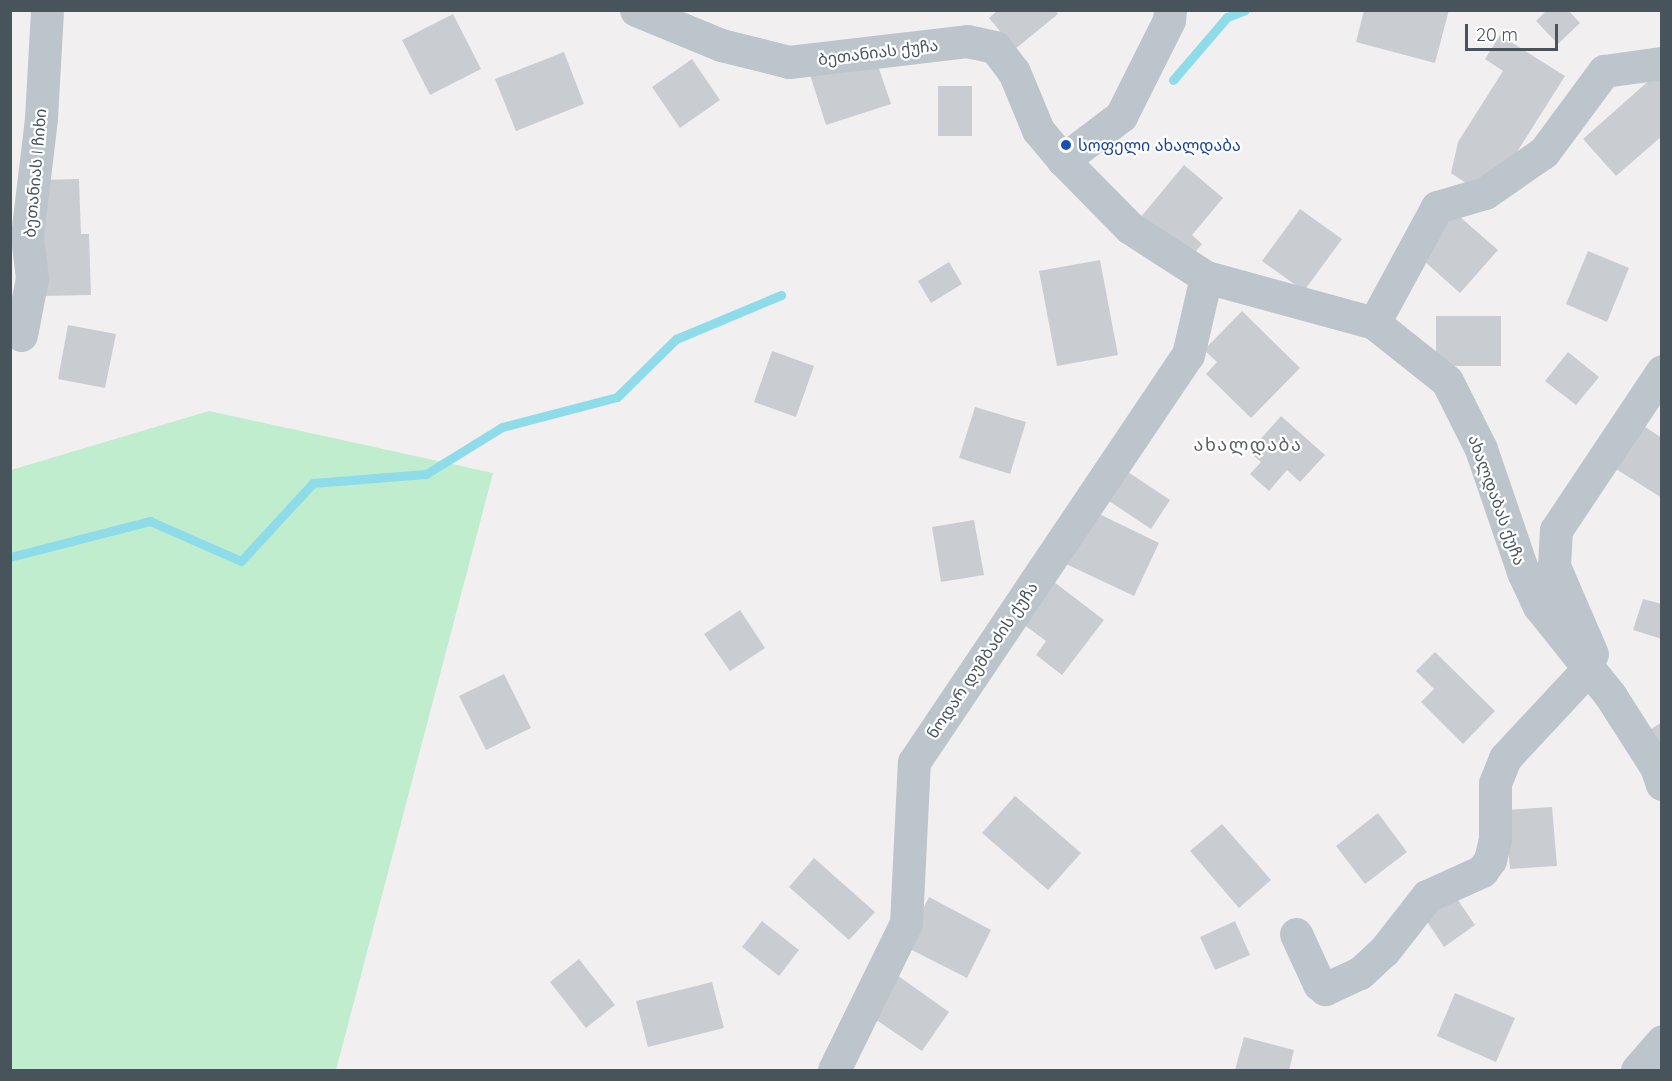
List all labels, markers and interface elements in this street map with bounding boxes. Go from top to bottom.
scale bar [1468,12,1561,50]
text: 20 m [1476,23,1518,46]
street label: ბეთანიას ქუჩა [817,35,939,69]
street label: ბეთანიას I ჩიხი [20,108,50,238]
place label: სოფელი ახალდაბა [1078,135,1241,155]
marker: სოფელი ახალდაბა [1059,138,1073,152]
street label: ახალდაბას ქუჩა [1464,432,1530,568]
district label: ახალდაბა [1194,434,1302,456]
street label: ნოდარ დუმბაძის ქუჩა [922,578,1042,742]

